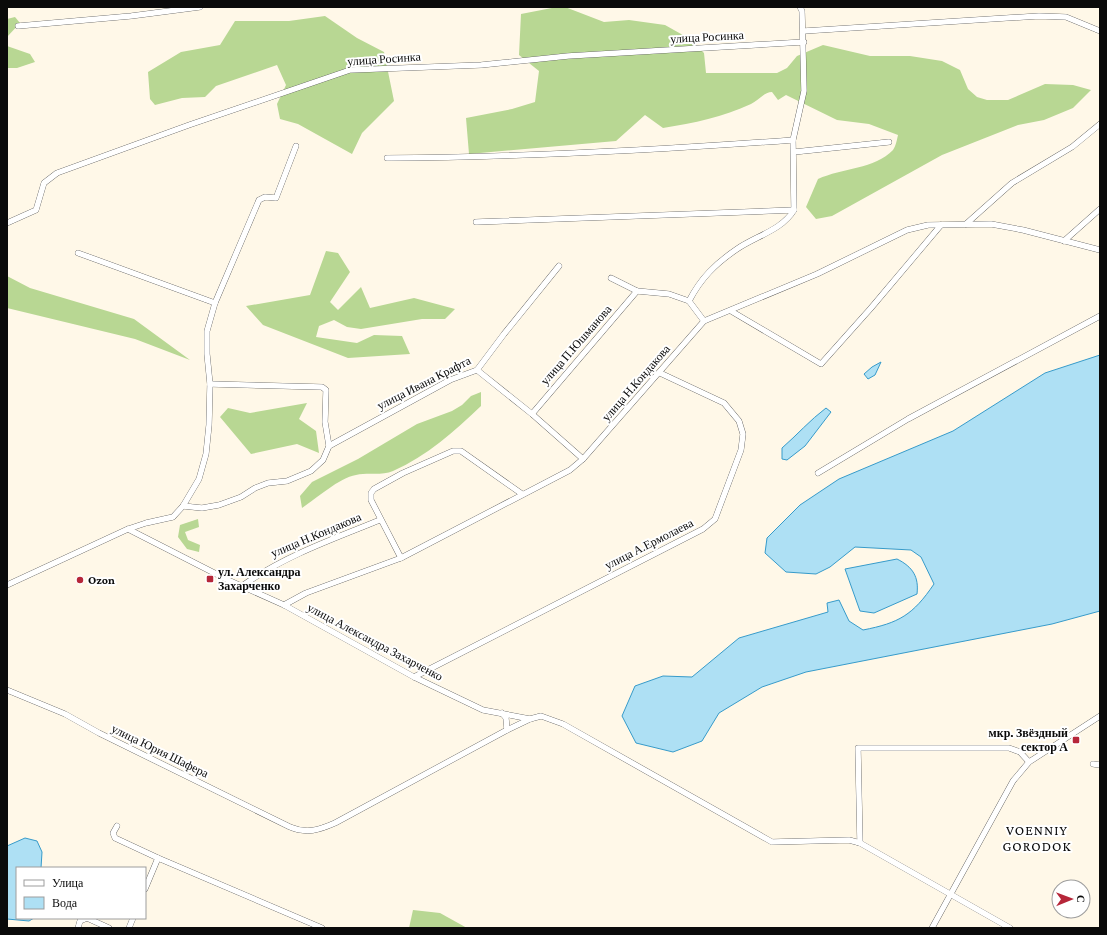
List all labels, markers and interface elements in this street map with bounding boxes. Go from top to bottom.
street label: улица Росинка [670,28,745,46]
street label: улица Росинка [347,49,422,69]
street label: улица П.Юшманова [538,302,615,388]
street label: улица Н.Кондакова [599,341,673,424]
street label: улица Ивана Крафта [375,353,474,413]
street label: улица Н.Кондакова [269,509,364,560]
street label: улица А.Ермолаева [602,515,696,572]
place label: ул. Александра Захарченко [218,565,301,593]
place label: Ozon [88,573,115,587]
marker: ул. Александра Захарченко [205,574,215,584]
marker: Ozon [75,575,85,585]
street label: улица Александра Захарченко [305,600,445,684]
street label: улица Юрия Шафера [109,721,211,781]
place label: мкр. Звёздный сектор А [989,726,1068,754]
marker: мкр. Звёздный сектор А [1071,735,1081,745]
district label: VOENNIY GORODOK [1003,822,1071,854]
legend [16,867,146,919]
text: Улица [52,876,84,890]
north arrow [1051,879,1091,919]
text: С [1075,895,1087,903]
text: Вода [52,896,78,910]

